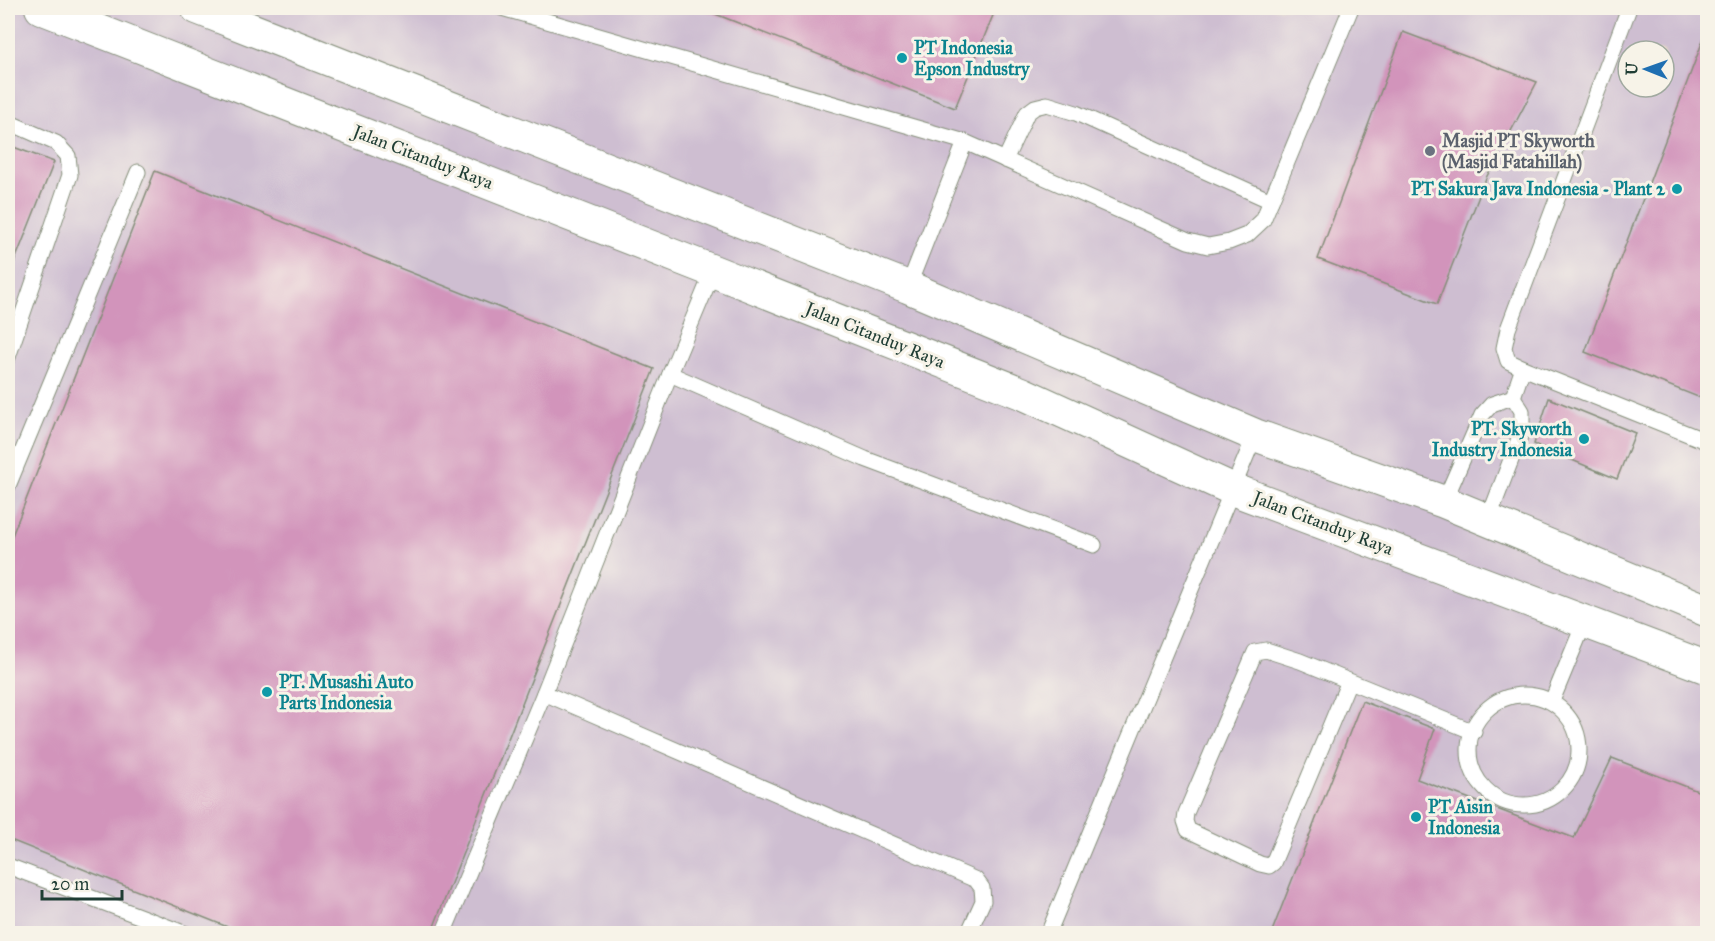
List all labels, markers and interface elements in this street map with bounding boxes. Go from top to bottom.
place label: PT Indonesia Epson Industry [914,37,1031,81]
north arrow [1616,39,1676,99]
marker: PT Indonesia Epson Industry [895,51,909,65]
text: U [1622,62,1641,75]
street label: Jalan Citanduy Raya [348,119,496,195]
place label: Masjid PT Skyworth (Masjid Fatahillah) [1442,130,1596,174]
marker: Masjid PT Skyworth (Masjid Fatahillah) [1423,144,1437,158]
place label: PT Sakura Java Indonesia - Plant 2 [1411,178,1666,201]
marker: PT Sakura Java Indonesia - Plant 2 [1670,182,1684,196]
street label: Jalan Citanduy Raya [800,296,948,374]
place label: PT. Skyworth Industry Indonesia [1432,418,1573,462]
marker: PT. Skyworth Industry Indonesia [1577,432,1591,446]
street label: Jalan Citanduy Raya [1248,485,1396,561]
place label: PT. Musashi Auto Parts Indonesia [279,671,413,714]
marker: PT. Musashi Auto Parts Indonesia [260,685,274,699]
place label: PT Aisin Indonesia [1428,796,1500,839]
marker: PT Aisin Indonesia [1409,810,1423,824]
scale bar [42,863,122,901]
text: 20 m [51,873,89,895]

